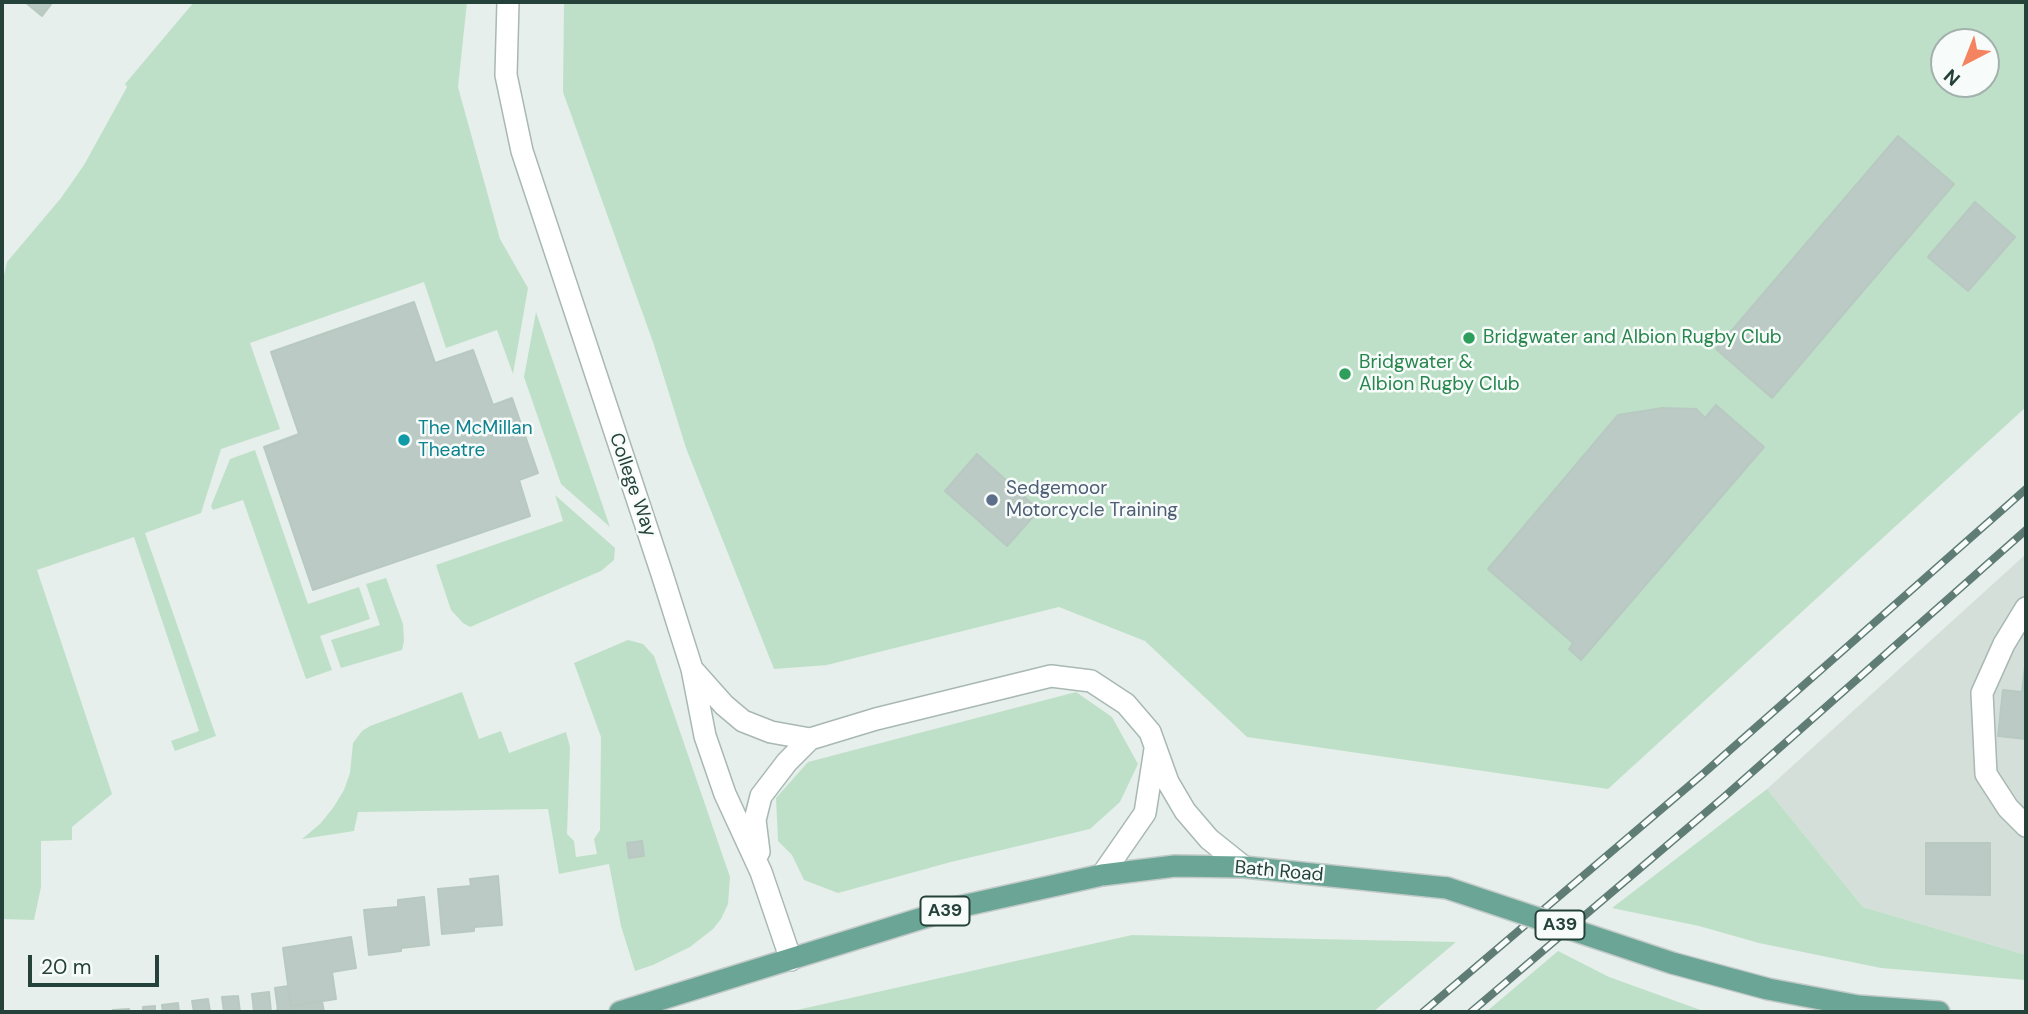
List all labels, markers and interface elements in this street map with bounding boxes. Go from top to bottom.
north arrow [1930,28,2000,98]
text: N [1938,64,1965,91]
place label: Bridgwater and Albion Rugby Club [1483,327,1782,349]
marker: Bridgwater and Albion Rugby Club [1461,330,1477,346]
place label: Bridgwater & Albion Rugby Club [1359,352,1520,396]
marker: Bridgwater & Albion Rugby Club [1337,366,1353,382]
place label: The McMillan Theatre [418,418,533,462]
street label: College Way [604,430,660,540]
marker: The McMillan Theatre [396,432,412,448]
place label: Sedgemoor Motorcycle Training [1006,478,1178,522]
marker: Sedgemoor Motorcycle Training [984,492,1000,508]
street label: Bath Road [1234,857,1324,887]
road number: A39 [920,896,970,926]
road number: A39 [1536,910,1584,940]
scale bar [32,940,163,984]
text: 20 m [41,953,92,981]

